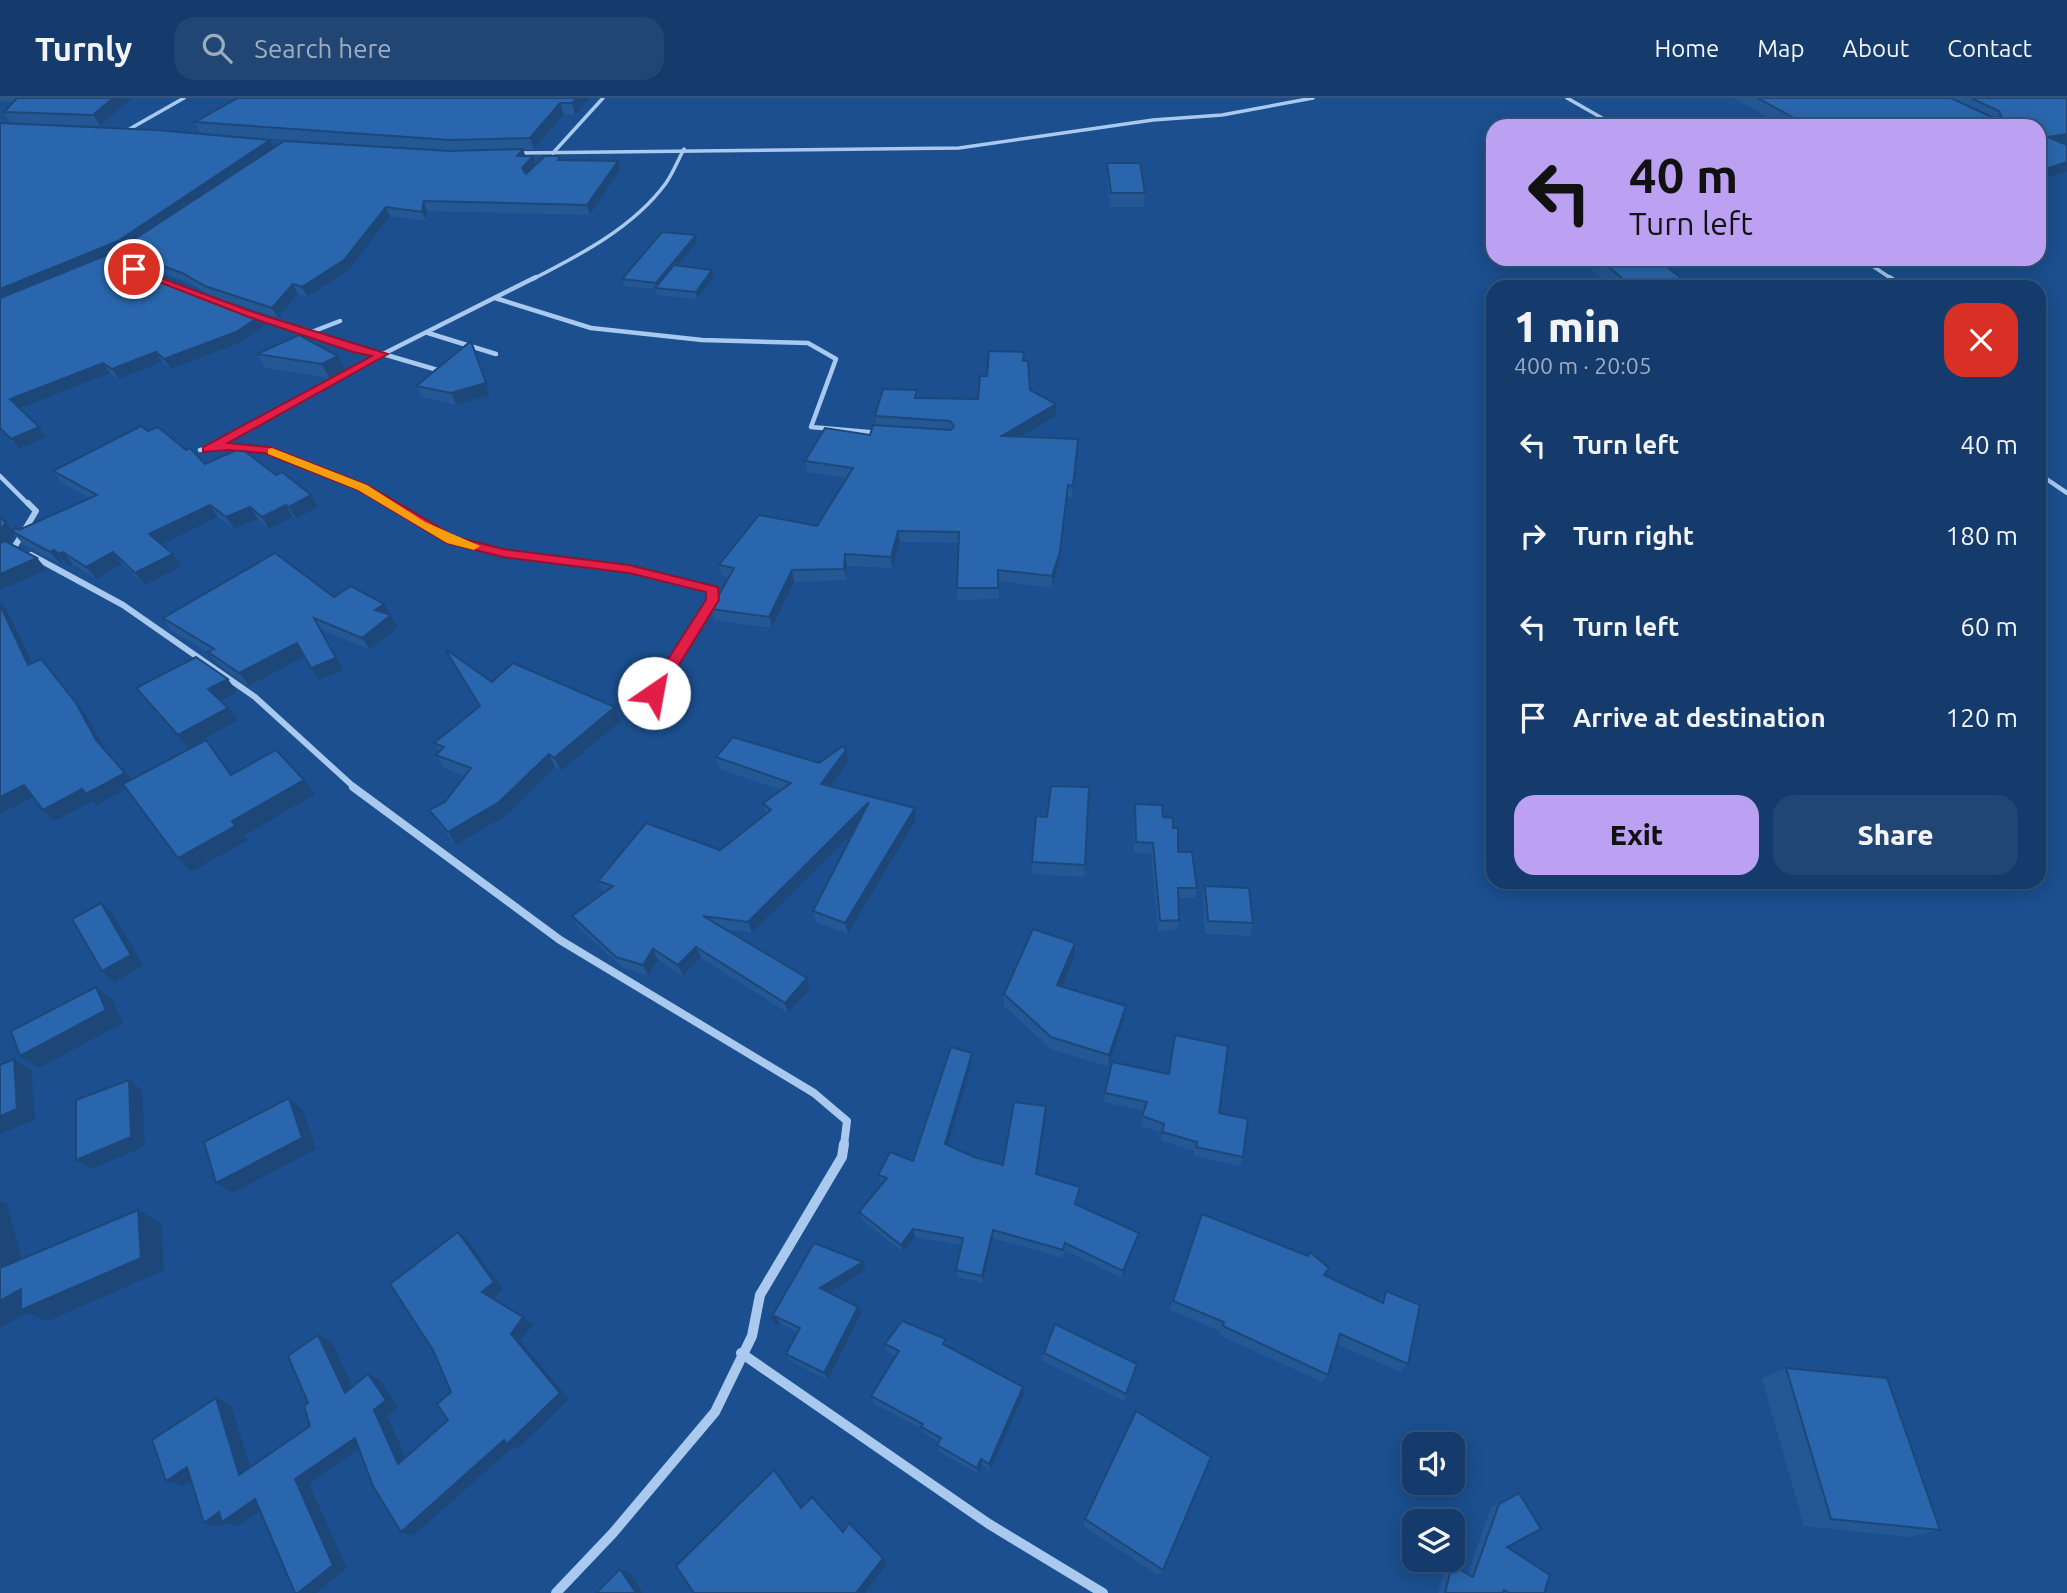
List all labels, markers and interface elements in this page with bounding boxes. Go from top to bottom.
search box [174,17,664,80]
icon: search [198,29,236,67]
text: Turnly [35,30,132,67]
text: Search here [254,34,392,63]
text: Home [1654,35,1719,62]
text: Map [1757,35,1804,62]
text: About [1842,35,1909,62]
text: Contact [1947,35,2032,62]
icon: left [1514,147,1605,238]
text: 40 m [1629,147,1738,202]
text: Turn left [1629,205,1753,241]
pin [104,239,164,299]
icon: arrive [115,250,153,288]
text: 1 min [1514,303,1621,350]
button: close [1944,303,2018,377]
text: 400 m · 20:05 [1514,353,1652,378]
icon: left [1514,426,1552,464]
text: Turn left [1573,430,1679,459]
text: 40 m [1960,430,2018,459]
icon: right [1514,517,1552,555]
text: Turn right [1573,521,1694,550]
text: 180 m [1946,521,2018,550]
icon: left [1514,608,1552,646]
text: Turn left [1573,612,1679,641]
text: 60 m [1960,612,2018,641]
position arrow [617,656,691,730]
icon: arrive [1514,699,1552,737]
text: Arrive at destination [1573,703,1826,732]
text: 120 m [1946,703,2018,732]
button: Exit [1514,795,1759,875]
button: Share [1773,795,2018,875]
map controls [1402,1432,1465,1572]
button: sound [1402,1432,1465,1495]
button: layers [1402,1509,1465,1572]

